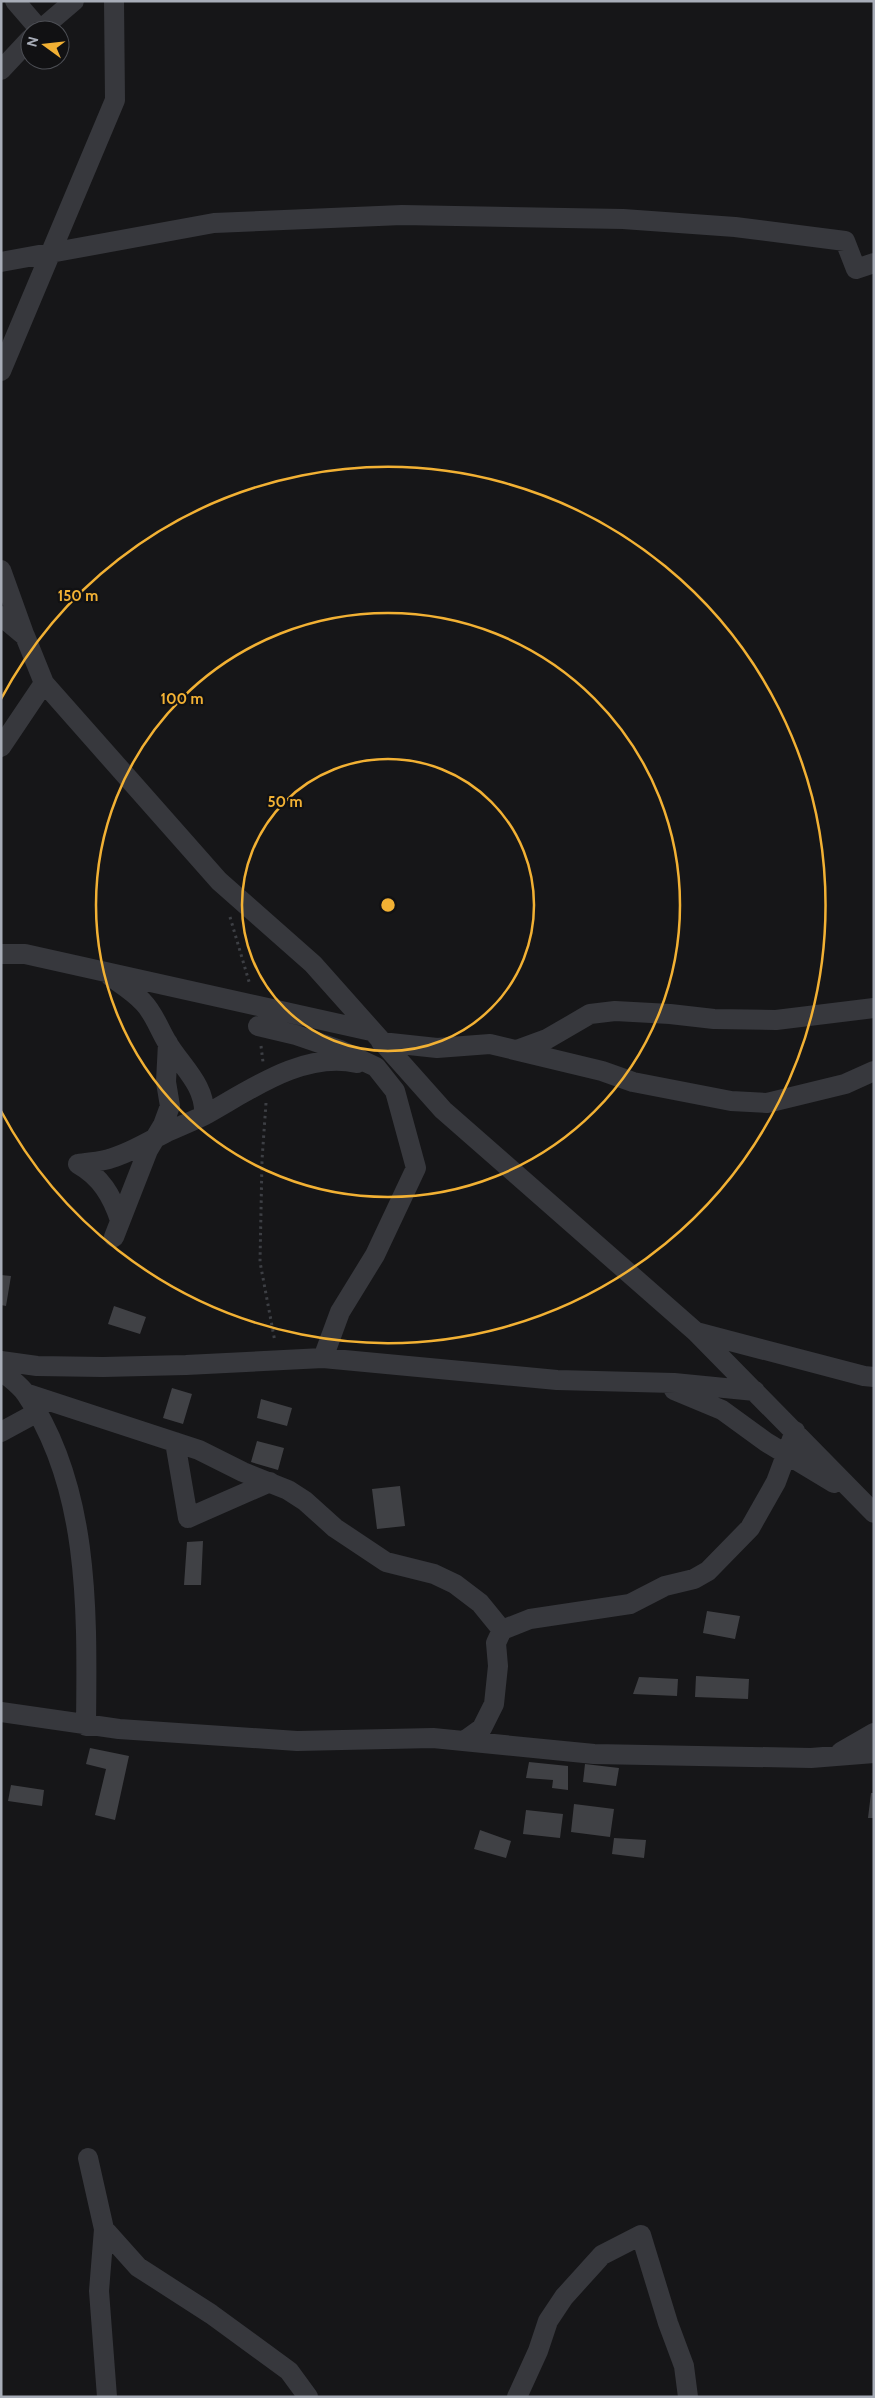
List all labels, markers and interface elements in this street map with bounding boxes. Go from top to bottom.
north arrow [20,20,70,70]
text: N [22,35,42,49]
text: 150 m [58,587,98,605]
text: 100 m [160,690,204,708]
text: 50 m [267,793,303,811]
centre of rings [379,896,397,914]

